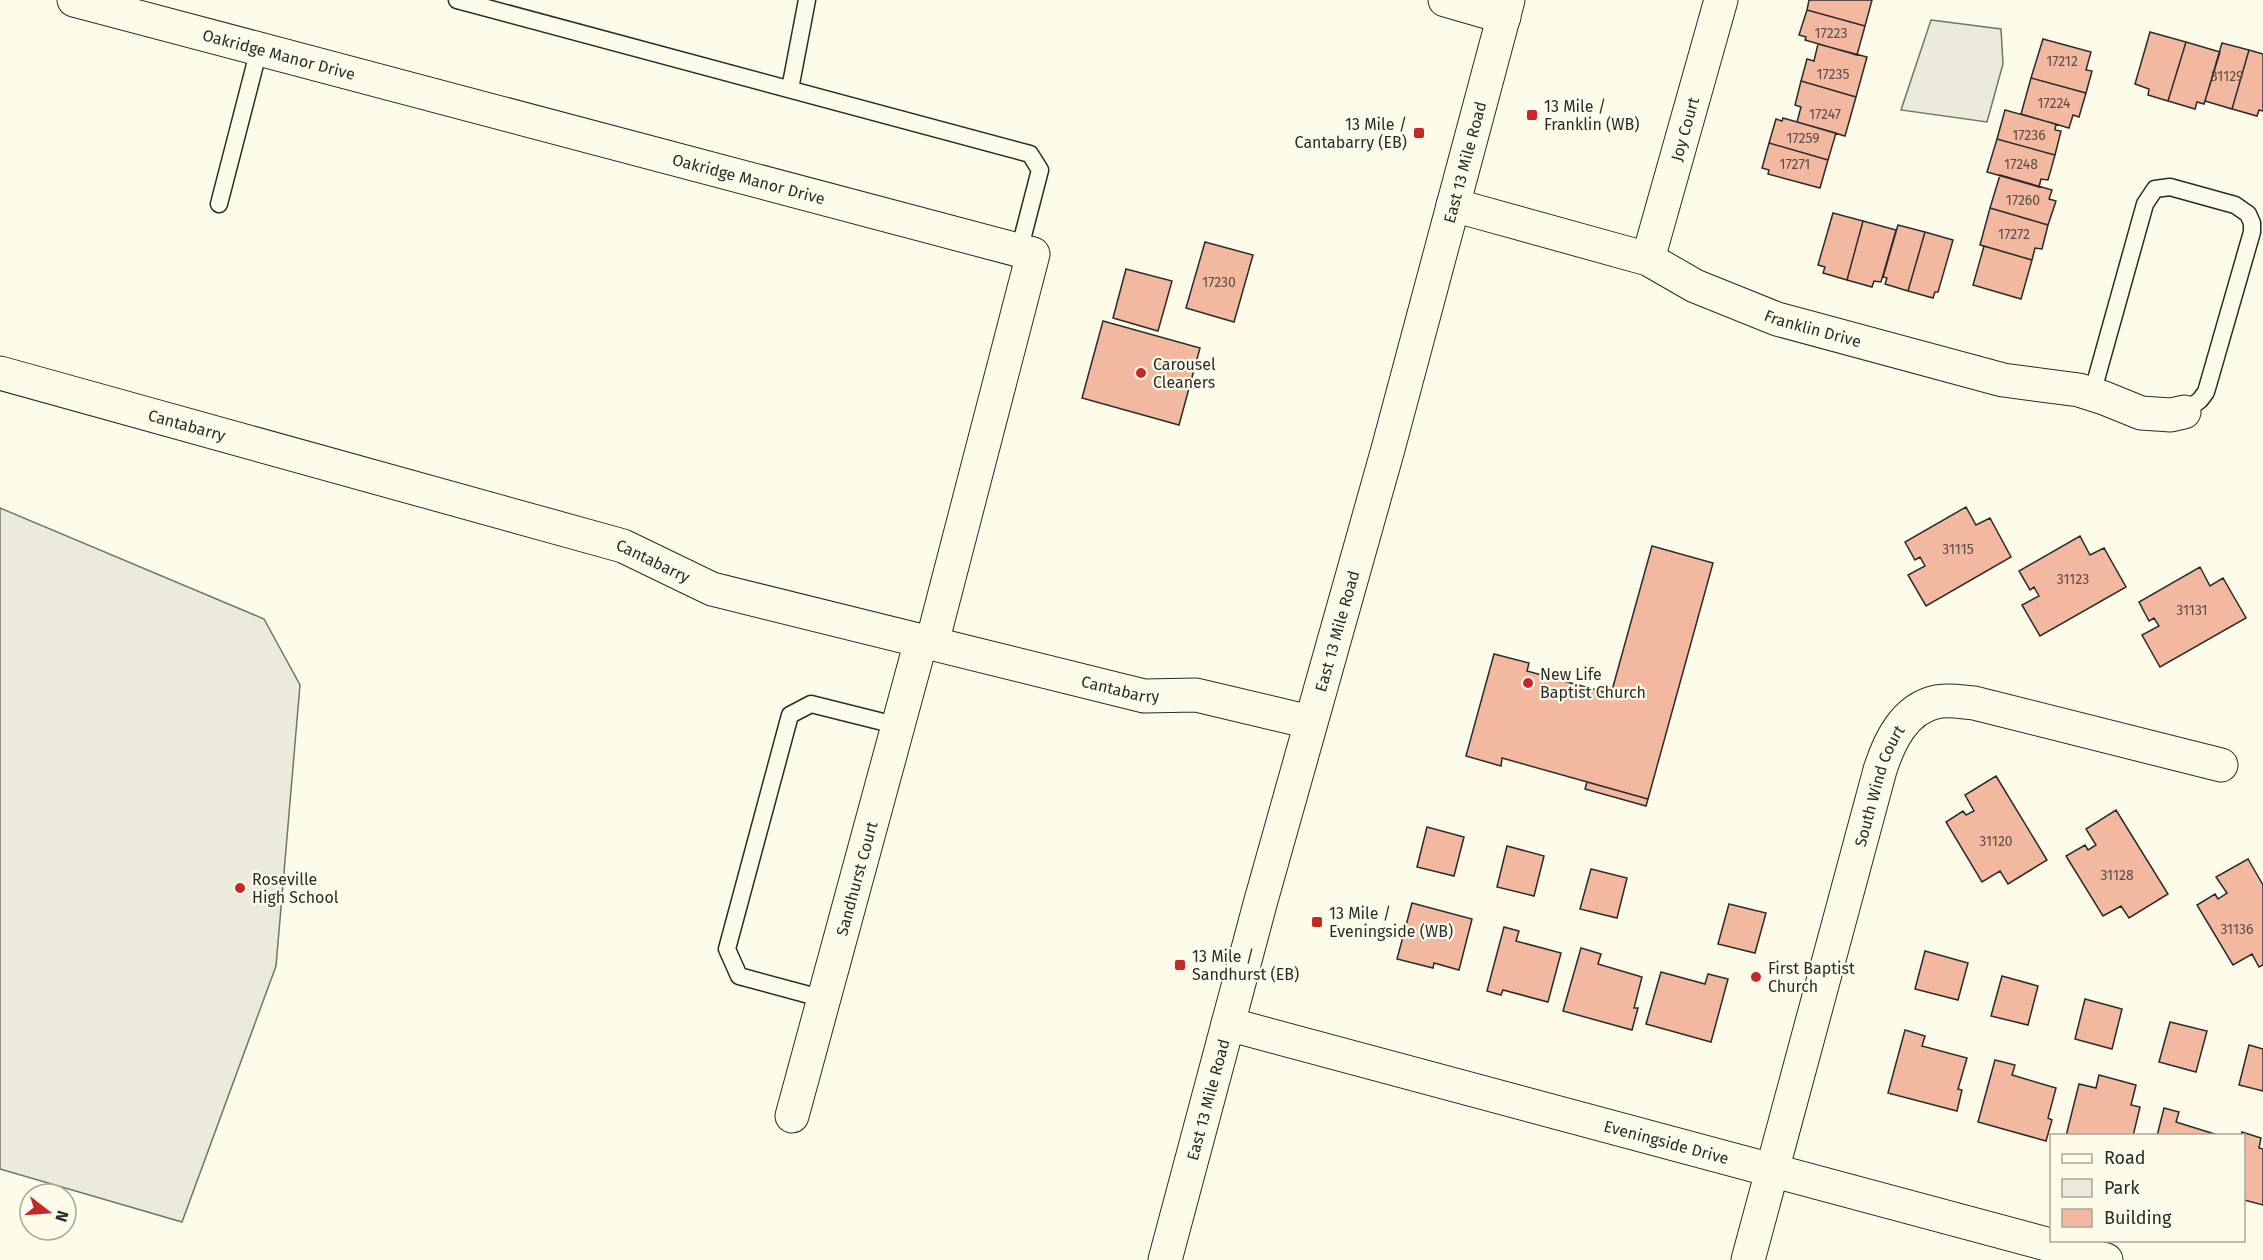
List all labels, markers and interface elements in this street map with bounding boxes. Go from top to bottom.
street label: Oakridge Manor Drive [200,25,357,84]
house number: 17223 [1815,25,1847,42]
house number: 17212 [2046,53,2078,70]
house number: 17235 [1817,66,1849,83]
house number: 31129 [2211,68,2243,85]
street label: Joy Court [1667,95,1703,163]
house number: 17224 [2038,95,2071,112]
place label: 13 Mile / Franklin (WB) [1544,97,1639,134]
street label: East 13 Mile Road [1440,99,1490,225]
house number: 17247 [1809,106,1841,123]
marker: 13 Mile / Franklin (WB) [1525,108,1539,122]
place label: 13 Mile / Cantabarry (EB) [1295,115,1407,152]
marker: 13 Mile / Cantabarry (EB) [1412,126,1426,140]
house number: 17236 [2012,127,2046,144]
house number: 17259 [1786,130,1820,147]
street label: Oakridge Manor Drive [670,150,827,208]
house number: 17271 [1780,156,1810,173]
house number: 17248 [2004,156,2038,173]
house number: 17260 [2006,192,2040,209]
house number: 17272 [1998,226,2030,243]
house number: 17230 [1202,274,1236,291]
street label: Franklin Drive [1761,306,1863,351]
place label: Carousel Cleaners [1153,355,1216,392]
marker: Carousel Cleaners [1134,366,1148,380]
street label: Cantabarry [146,406,228,445]
street label: Cantabarry [614,536,693,587]
house number: 31115 [1942,541,1974,558]
street label: East 13 Mile Road [1311,568,1363,694]
house number: 31123 [2057,571,2089,588]
house number: 31131 [2176,602,2208,619]
place label: New Life Baptist Church [1540,665,1646,702]
street label: Cantabarry [1079,672,1160,706]
marker: New Life Baptist Church [1521,676,1535,690]
street label: South Wind Court [1851,721,1909,849]
street label: Sandhurst Court [832,819,882,938]
house number: 31120 [1979,833,2013,850]
house number: 31128 [2100,867,2134,884]
place label: Roseville High School [252,870,339,907]
marker: Roseville High School [233,881,247,895]
place label: 13 Mile / Eveningside (WB) [1329,904,1453,941]
marker: 13 Mile / Eveningside (WB) [1310,915,1324,929]
house number: 31136 [2220,921,2254,938]
place label: 13 Mile / Sandhurst (EB) [1192,947,1299,984]
marker: 13 Mile / Sandhurst (EB) [1173,958,1187,972]
place label: First Baptist Church [1768,959,1855,996]
marker: First Baptist Church [1749,970,1763,984]
street label: East 13 Mile Road [1183,1037,1234,1163]
street label: Eveningside Drive [1602,1116,1731,1168]
legend [2050,1134,2245,1242]
text: Road [2104,1147,2146,1169]
text: Park [2104,1177,2140,1199]
north arrow [18,1182,78,1242]
text: Building [2104,1207,2172,1229]
text: N [51,1208,73,1224]

